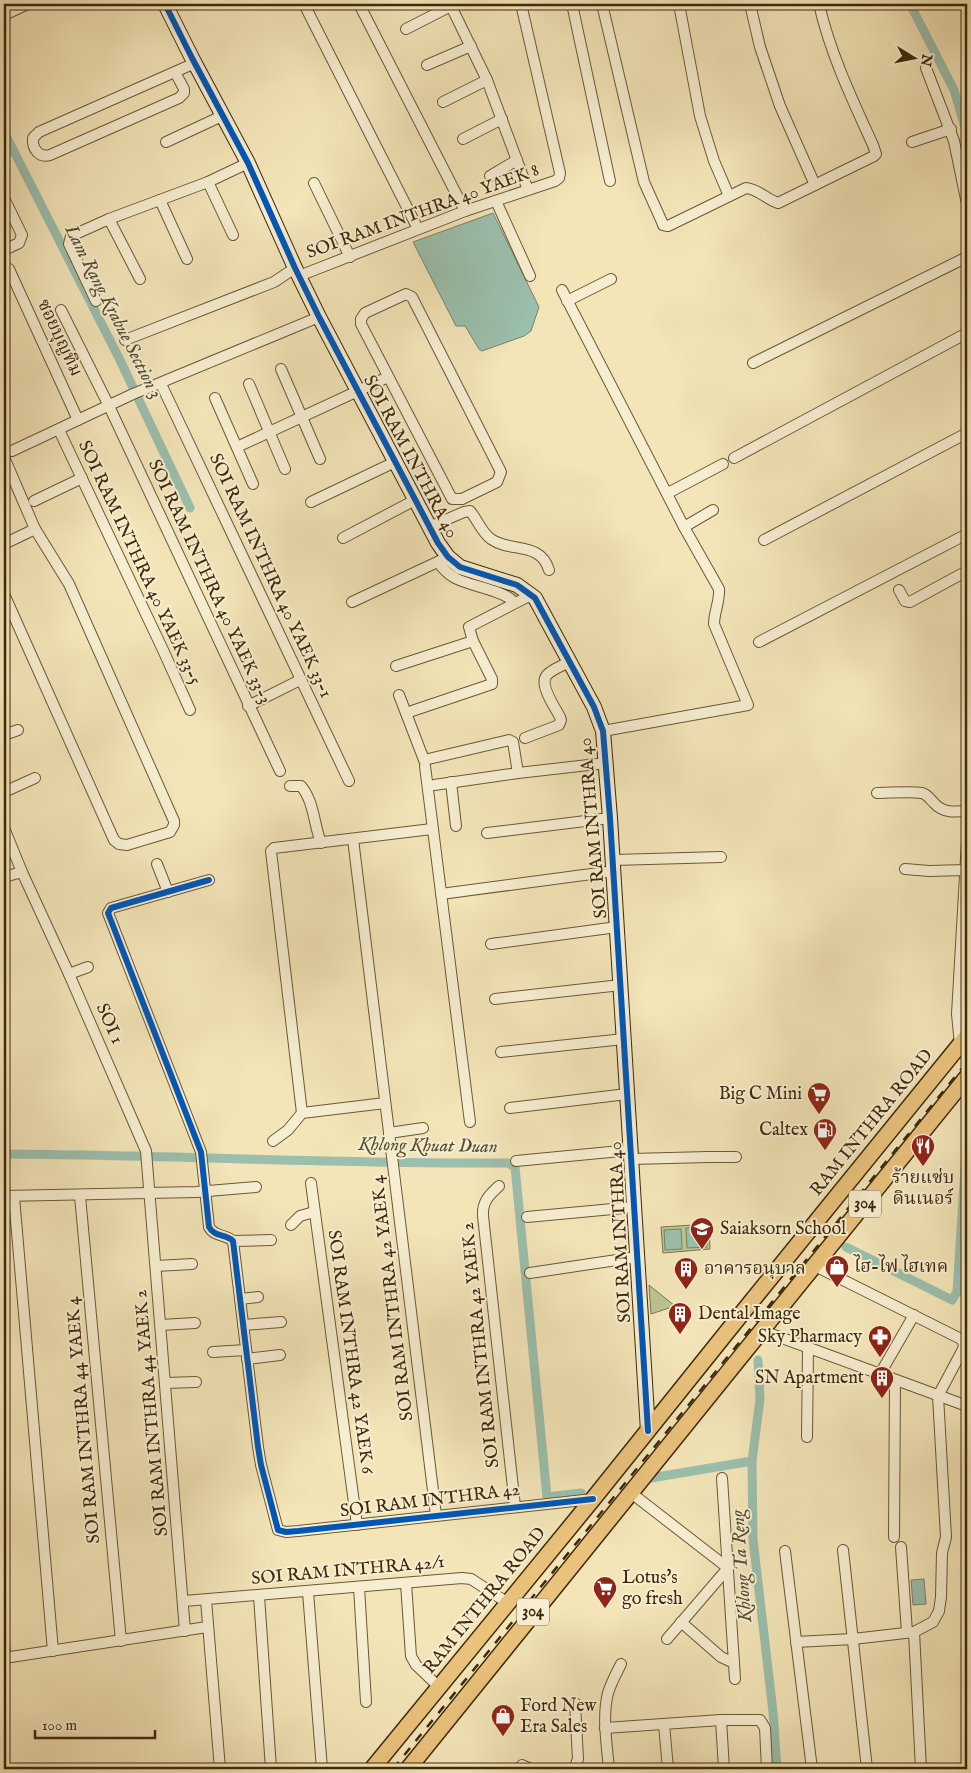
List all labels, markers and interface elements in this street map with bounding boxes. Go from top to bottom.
north arrow [888,32,938,82]
text: N [916,52,936,68]
street label: SOI RAM INTHRA 40 YAEK 8 [304,159,542,265]
water label: Lam Rang Krabue Section 3 [58,220,167,403]
street label: ซอยบุญทิม [31,296,87,380]
street label: SOI RAM INTHRA 40 [357,371,463,543]
street label: SOI RAM INTHRA 40 YAEK 33-5 [72,437,206,689]
street label: SOI RAM INTHRA 40 YAEK 33-1 [203,450,337,702]
street label: SOI RAM INTHRA 40 YAEK 33-3 [142,456,276,708]
street label: SOI RAM INTHRA 40 [575,737,613,919]
street label: SOI 1 [90,1000,128,1048]
street label: RAM INTHRA ROAD [806,1045,938,1201]
supermarket icon: Big C Mini [806,1081,832,1115]
place label: Big C Mini [719,1083,802,1106]
fuel station icon: Caltex [812,1117,838,1151]
place label: Caltex [759,1119,808,1142]
water label: Khlong Khuat Duan [357,1133,498,1159]
restaurant icon: ร้ายแซ่บ ดินเนอร์ [910,1133,936,1167]
street label: SOI RAM INTHRA 40 [605,1141,637,1323]
place label: ร้ายแซ่บ ดินเนอร์ [892,1167,954,1211]
street label: SOI RAM INTHRA 42 YAEK 4 [366,1174,419,1422]
road number: 304 [849,1190,881,1218]
school or university icon: Saiaksorn School [689,1216,715,1250]
place label: Saiaksorn School [720,1218,846,1241]
street label: SOI RAM INTHRA 42 YAEK 2 [457,1221,505,1469]
street label: SOI RAM INTHRA 42 YAEK 6 [321,1229,379,1476]
shop icon: ไฮ-ไฟ ไฮเทค [824,1254,850,1288]
place label: ไฮ-ไฟ ไฮเทค [853,1254,948,1279]
building icon: อาคารอนุบาล [673,1256,699,1290]
place label: อาคารอนุบาล [704,1258,806,1281]
street label: SOI RAM INTHRA 44 YAEK 2 [130,1289,174,1537]
street label: SOI RAM INTHRA 44 YAEK 4 [62,1295,106,1544]
building icon: Dental Image [667,1301,693,1335]
place label: Dental Image [698,1303,801,1326]
pharmacy icon: Sky Pharmacy [867,1324,893,1358]
place label: Sky Pharmacy [758,1326,862,1349]
building icon: SN Apartment [869,1365,895,1399]
place label: SN Apartment [755,1367,864,1390]
street label: SOI RAM INTHRA 42 [339,1479,521,1523]
water label: Khlong Ta Reng [726,1508,758,1624]
street label: RAM INTHRA ROAD [419,1523,551,1679]
street label: SOI RAM INTHRA 42/1 [250,1551,446,1591]
place label: Lotus's go fresh [622,1567,683,1611]
supermarket icon: Lotus's go fresh [592,1575,618,1609]
road number: 304 [517,1598,549,1625]
place label: Ford New Era Sales [520,1695,597,1739]
shop icon: Ford New Era Sales [490,1703,516,1737]
scale bar [35,1708,155,1740]
text: 100 m [42,1716,78,1735]

